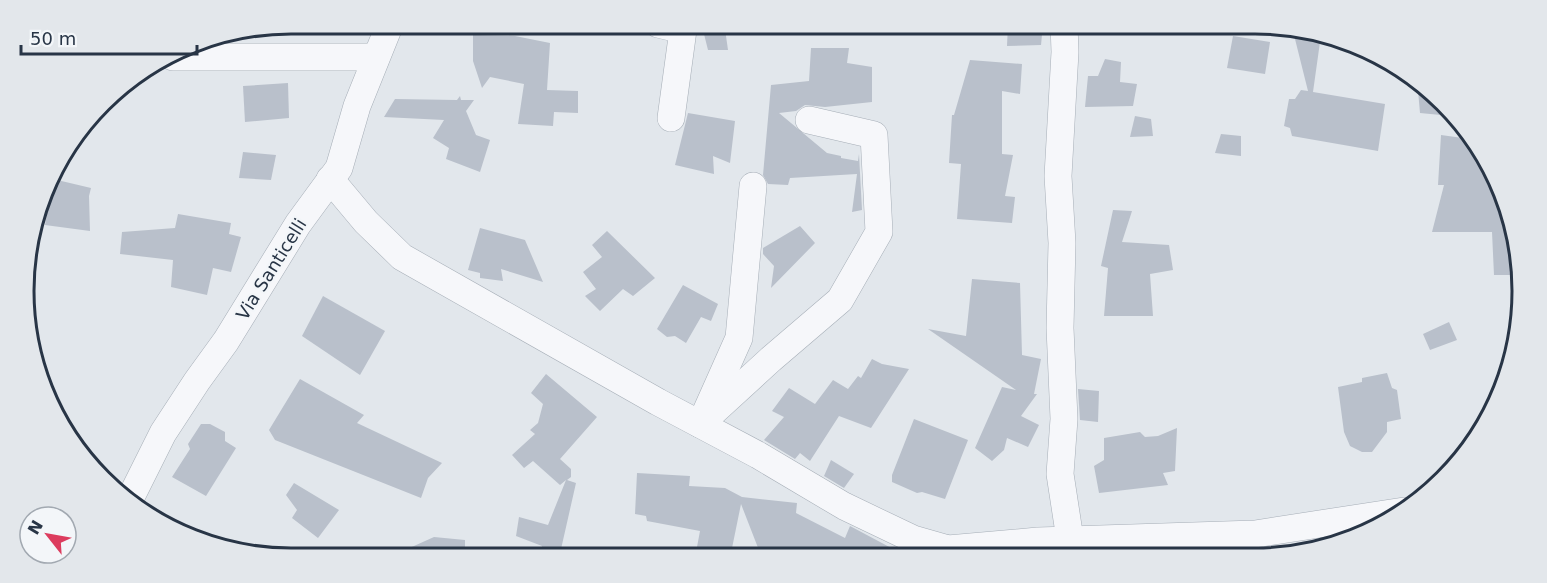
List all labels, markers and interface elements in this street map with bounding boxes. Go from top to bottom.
scale bar [21,18,196,56]
text: 50 m [30,28,76,49]
street label: Via Santicelli [231,214,311,324]
north arrow [18,505,78,565]
text: N [24,517,47,538]

